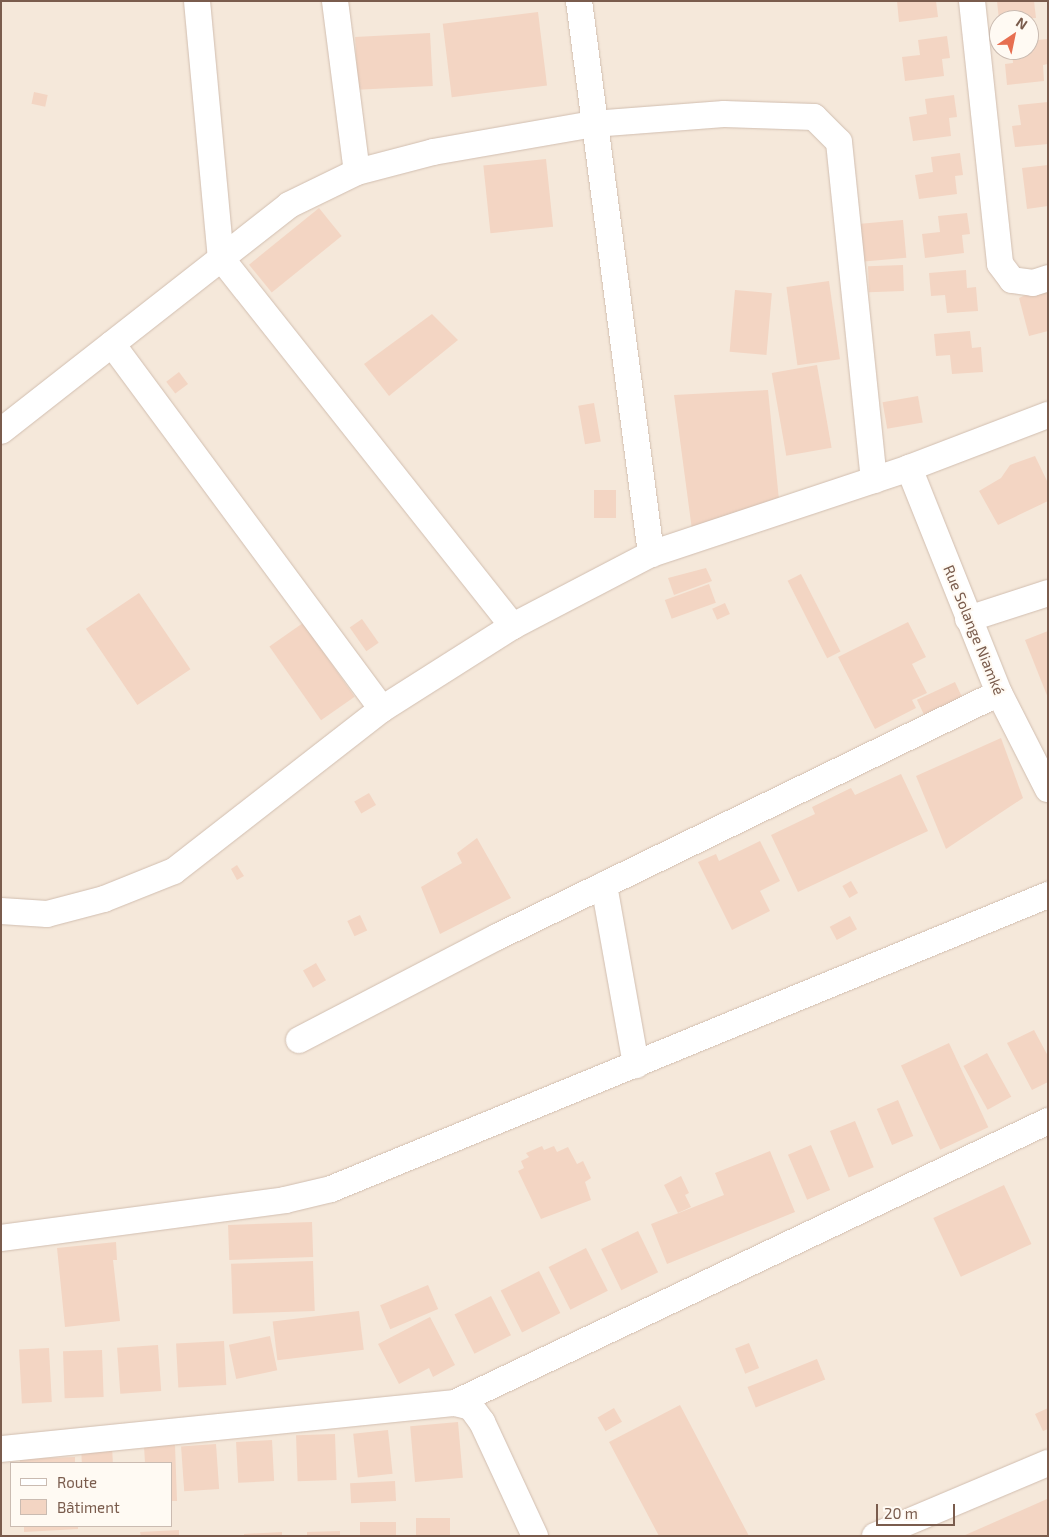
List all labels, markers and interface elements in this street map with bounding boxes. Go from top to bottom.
north arrow [989,10,1039,60]
text: N [1013,13,1031,33]
street label: Rue Solange Niamké [940,562,1008,698]
legend [10,1462,172,1527]
text: Route [57,1473,97,1491]
scale bar [879,1494,958,1526]
text: Bâtiment [57,1498,120,1516]
text: 20 m [884,1504,918,1522]

